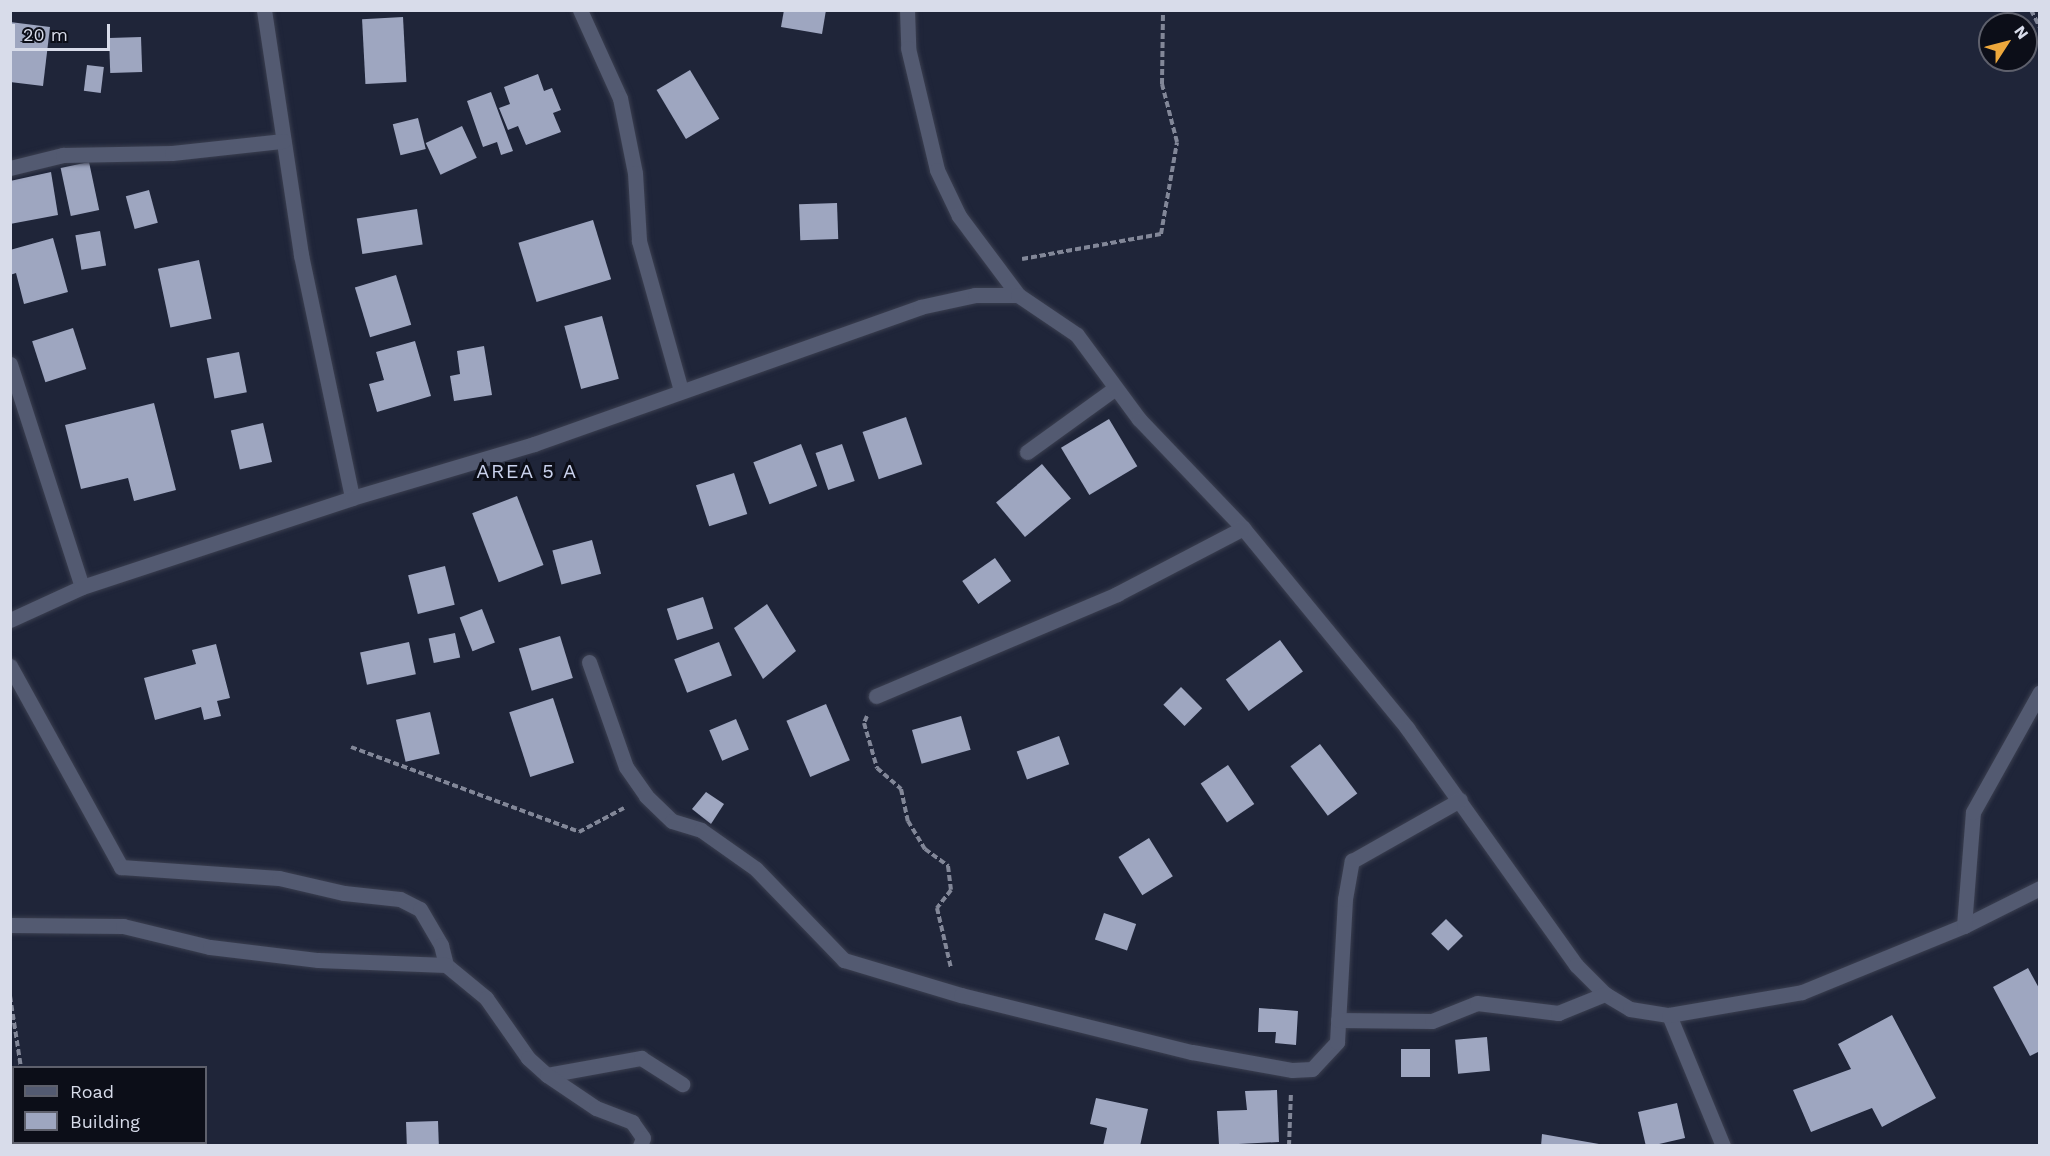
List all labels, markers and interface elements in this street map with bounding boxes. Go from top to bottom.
scale bar [15,12,112,50]
north arrow [1978,12,2038,72]
text: N [2010,22,2033,43]
text: 20 m [23,24,68,45]
district label: AREA 5 A [476,459,578,483]
legend [12,1066,207,1144]
text: Road [70,1081,114,1102]
text: Building [70,1111,140,1132]

